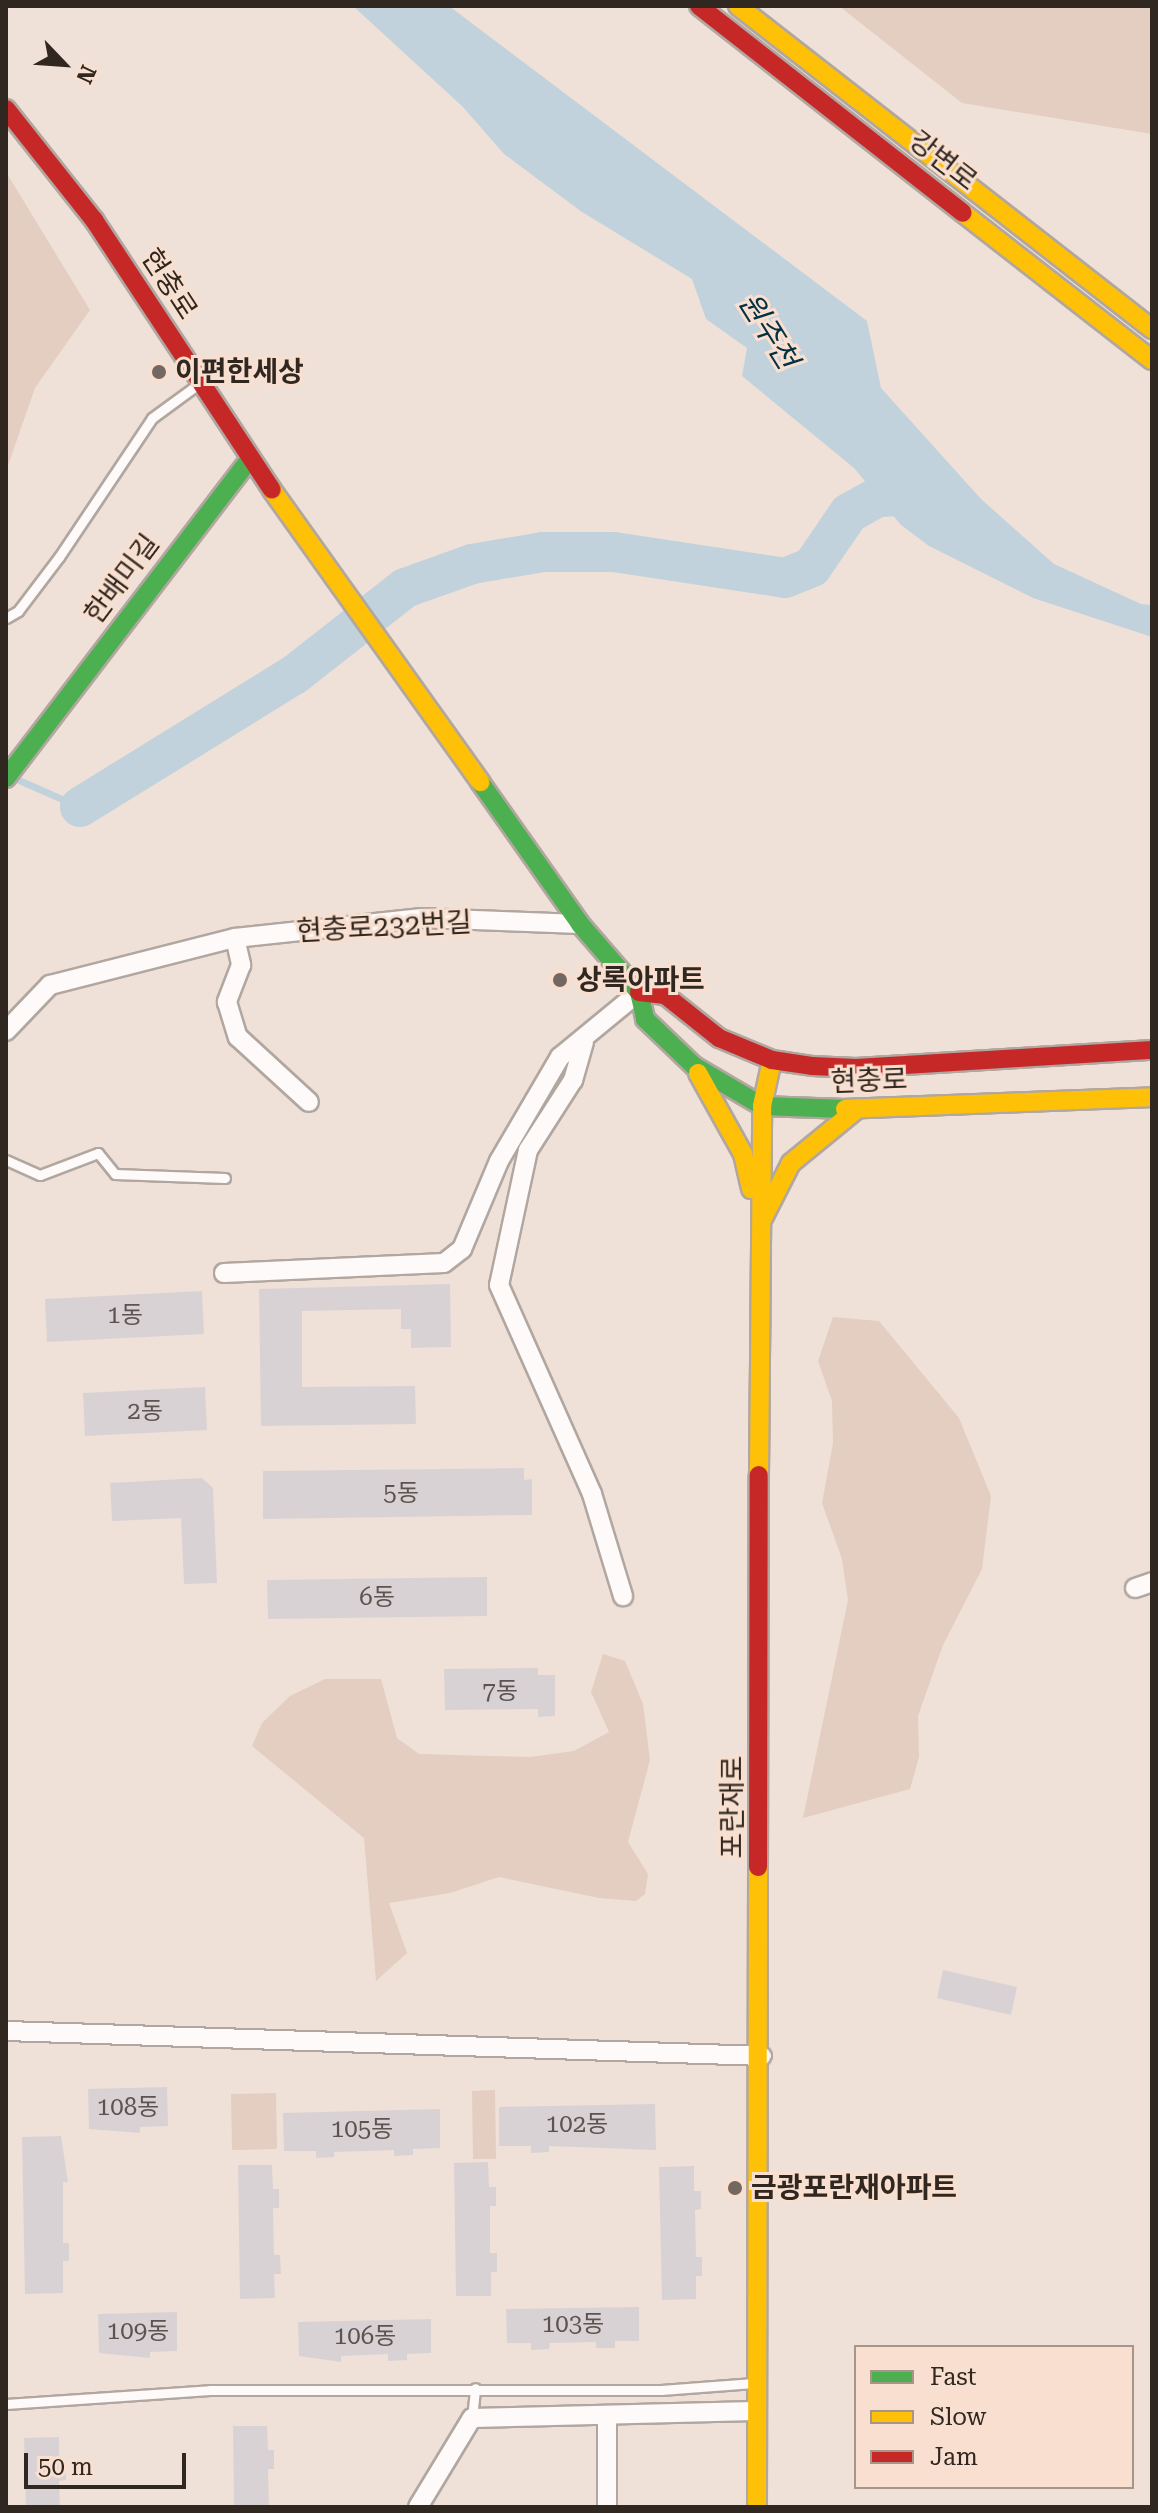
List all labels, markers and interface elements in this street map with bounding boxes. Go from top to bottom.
north arrow [24,24,104,104]
text: N [71,61,101,87]
street label: 강변로 [902,124,984,198]
street label: 현충로 [134,242,204,326]
water label: 원주천 [731,286,805,376]
place label: 이편한세상 [175,355,304,389]
marker: 이편한세상 [150,363,168,381]
street label: 한배미길 [78,528,166,630]
street label: 현충로232번길 [295,906,473,948]
place label: 상록아파트 [576,963,705,997]
marker: 상록아파트 [551,971,569,989]
street label: 현충로 [830,1063,908,1099]
house number: 1동 [107,1302,143,1330]
house number: 2동 [127,1398,163,1426]
house number: 5동 [383,1480,419,1508]
house number: 6동 [359,1584,395,1612]
house number: 7동 [482,1678,518,1706]
street label: 포란재로 [716,1755,750,1859]
house number: 108동 [97,2094,159,2122]
house number: 102동 [546,2111,608,2139]
house number: 105동 [331,2116,393,2144]
place label: 금광포란재아파트 [751,2171,957,2205]
marker: 금광포란재아파트 [726,2179,744,2197]
house number: 103동 [542,2311,604,2339]
house number: 109동 [107,2318,169,2346]
house number: 106동 [334,2323,396,2351]
legend [854,2345,1134,2489]
text: Fast [930,2363,977,2391]
text: Slow [930,2403,986,2431]
scale bar [28,2437,190,2487]
text: Jam [930,2443,978,2471]
text: 50 m [38,2453,93,2481]

